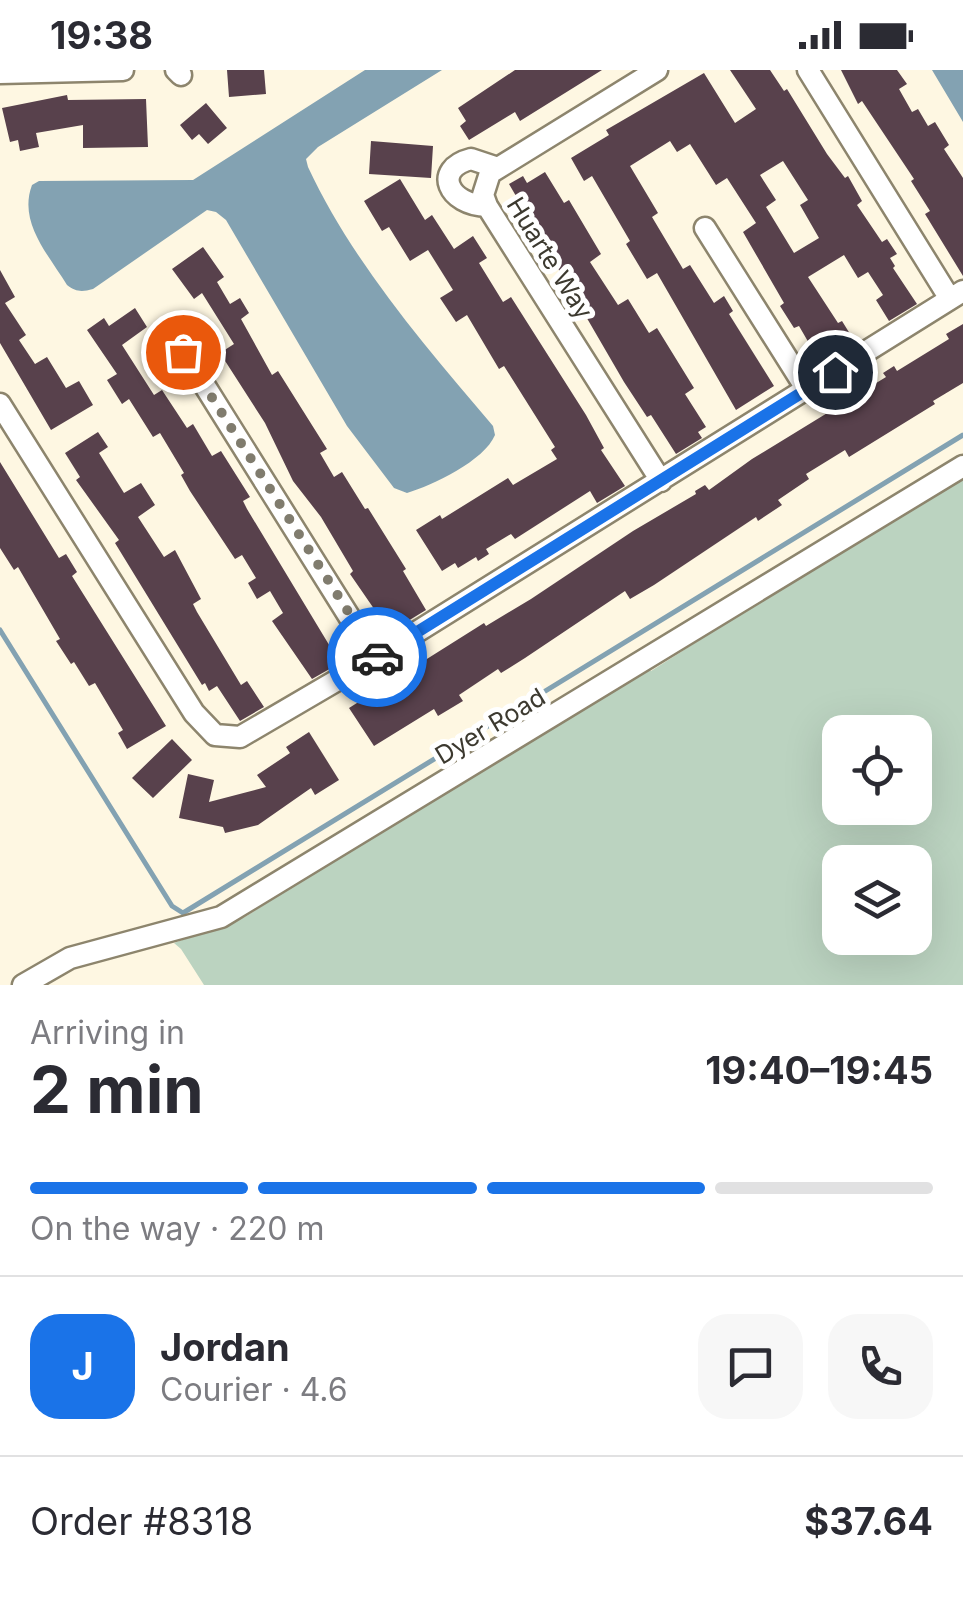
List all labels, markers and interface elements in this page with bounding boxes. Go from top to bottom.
text: 19:38 [50,12,153,58]
street label: Huarte Way [501,192,599,324]
pin [141,310,226,395]
icon: bag [156,325,211,380]
pin [793,330,878,415]
icon: home [808,345,863,400]
courier [327,607,427,707]
icon: car [350,630,405,685]
street label: Dyer Road [430,681,550,771]
map controls [822,715,932,955]
button: locate [822,715,932,825]
button: layers [822,845,932,955]
text: Arriving in [30,1013,185,1052]
text: 19:40–19:45 [705,1047,933,1093]
text: 2 min [30,1050,204,1129]
text: On the way · 220 m [30,1209,325,1248]
button: chat [698,1314,803,1419]
button: phone [828,1314,933,1419]
text: Jordan [160,1324,290,1370]
text: J [71,1343,94,1389]
text: Courier · 4.6 [160,1370,348,1409]
text: Order #8318 [30,1498,253,1544]
text: $37.64 [804,1498,933,1544]

